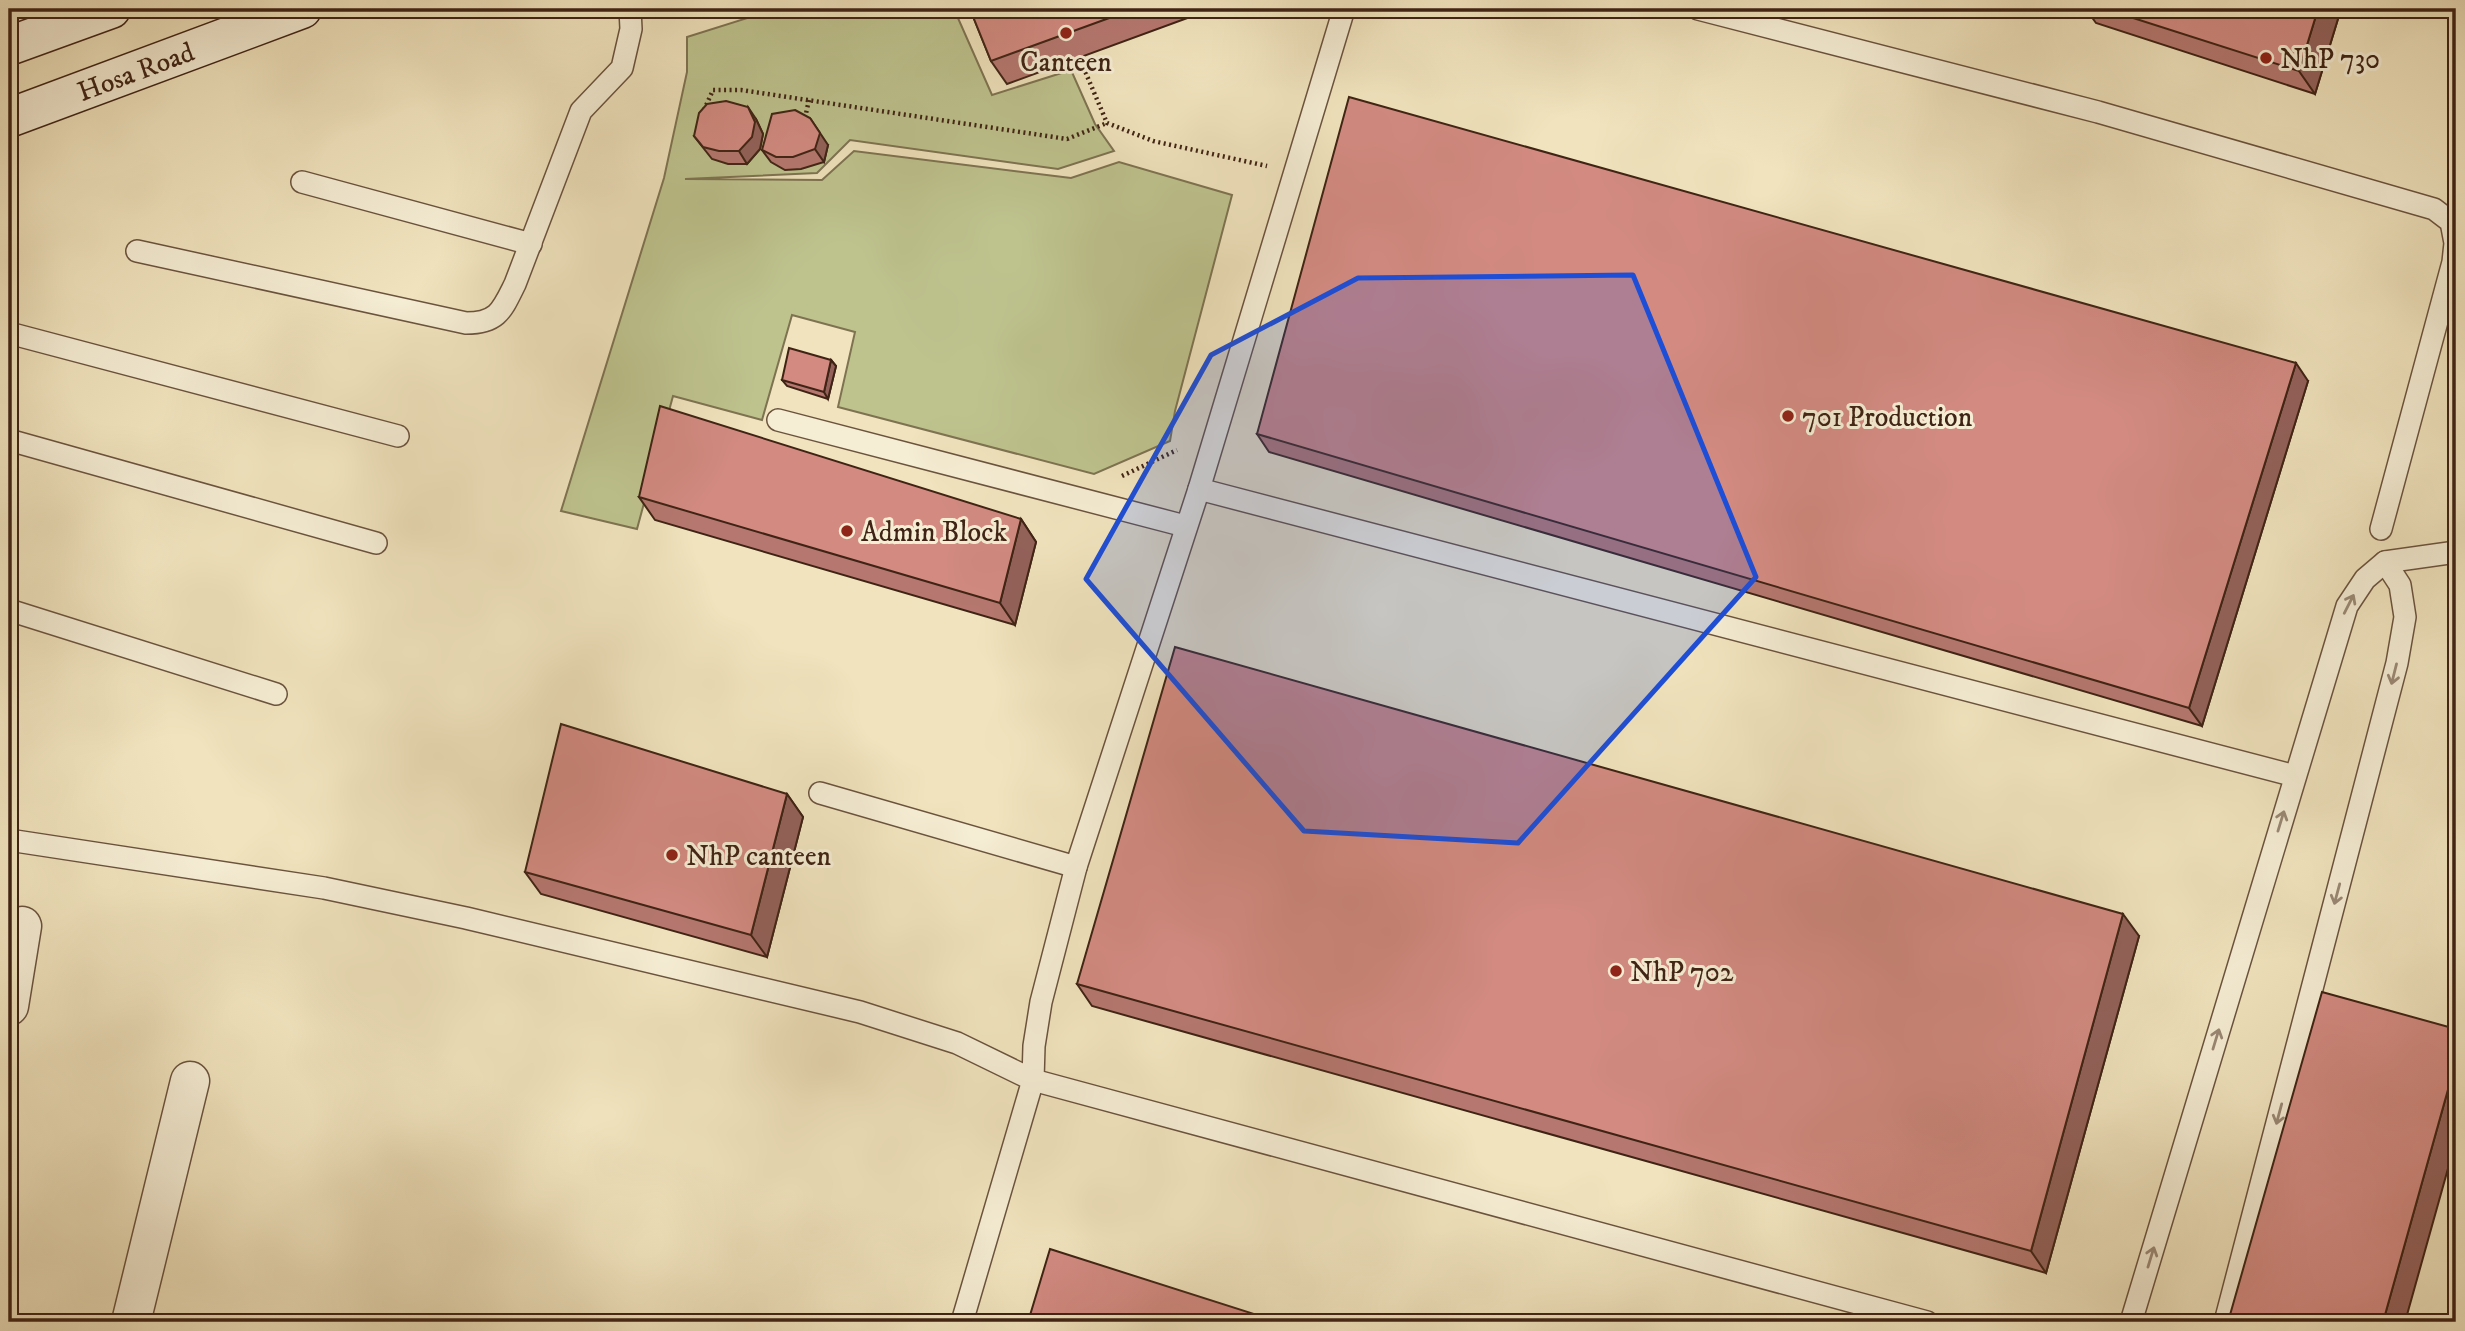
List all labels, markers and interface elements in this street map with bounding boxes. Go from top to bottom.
marker: Canteen [1058,25,1074,41]
street label: Hosa Road [73,35,199,110]
place label: NhP 730 [2280,42,2380,77]
place label: Canteen [1020,45,1112,80]
marker: NhP 730 [2258,50,2274,66]
place label: 701 Production [1802,400,1973,435]
marker: 701 Production [1780,408,1796,424]
place label: Admin Block [861,515,1007,550]
marker: Admin Block [839,523,855,539]
one-way arrow [2343,595,2357,615]
one-way arrow [2387,662,2400,684]
one-way arrow [2276,810,2289,832]
place label: NhP canteen [686,839,832,874]
marker: NhP canteen [664,847,680,863]
one-way arrow [2330,882,2343,905]
place label: NhP 702 [1630,955,1734,990]
marker: NhP 702 [1608,963,1624,979]
one-way arrow [2210,1028,2223,1050]
one-way arrow [2272,1103,2285,1125]
one-way arrow [2145,1246,2158,1268]

